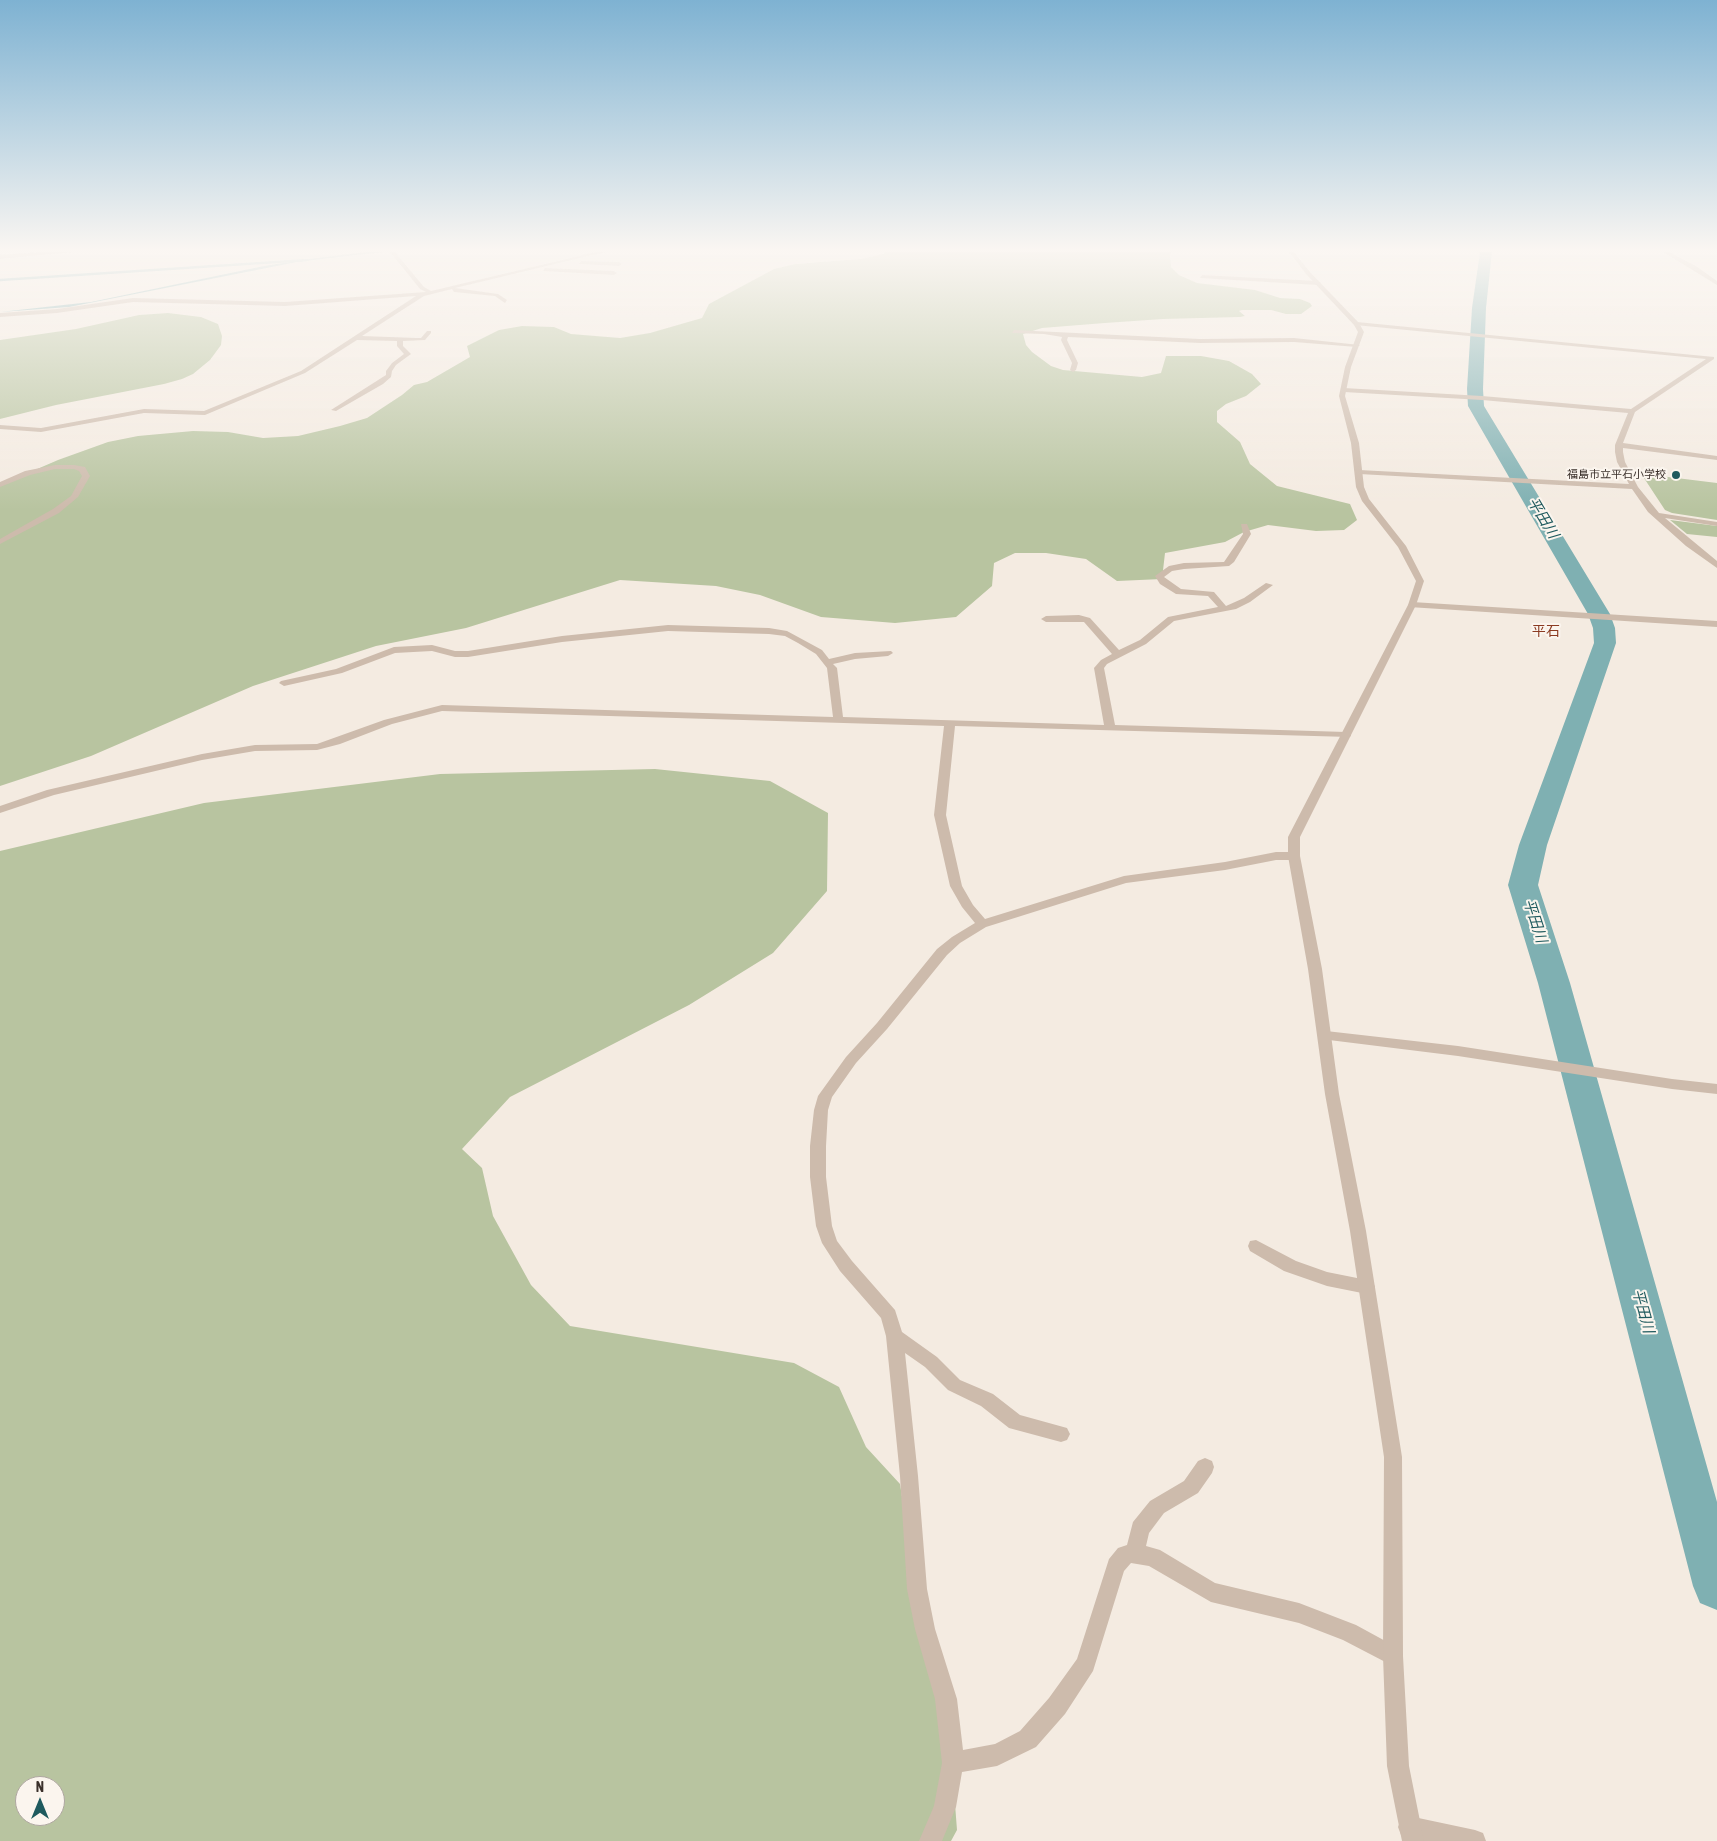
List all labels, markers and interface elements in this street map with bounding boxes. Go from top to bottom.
place label: 福島市立平石小学校 [1567,468,1666,482]
marker: 福島市立平石小学校 [1670,469,1682,481]
water label: 平田川 [1524,494,1562,542]
district label: 平石 [1532,624,1560,640]
water label: 平田川 [1519,897,1551,945]
water label: 平田川 [1628,1287,1658,1335]
north arrow [15,1776,65,1826]
text: N [36,1779,44,1795]

